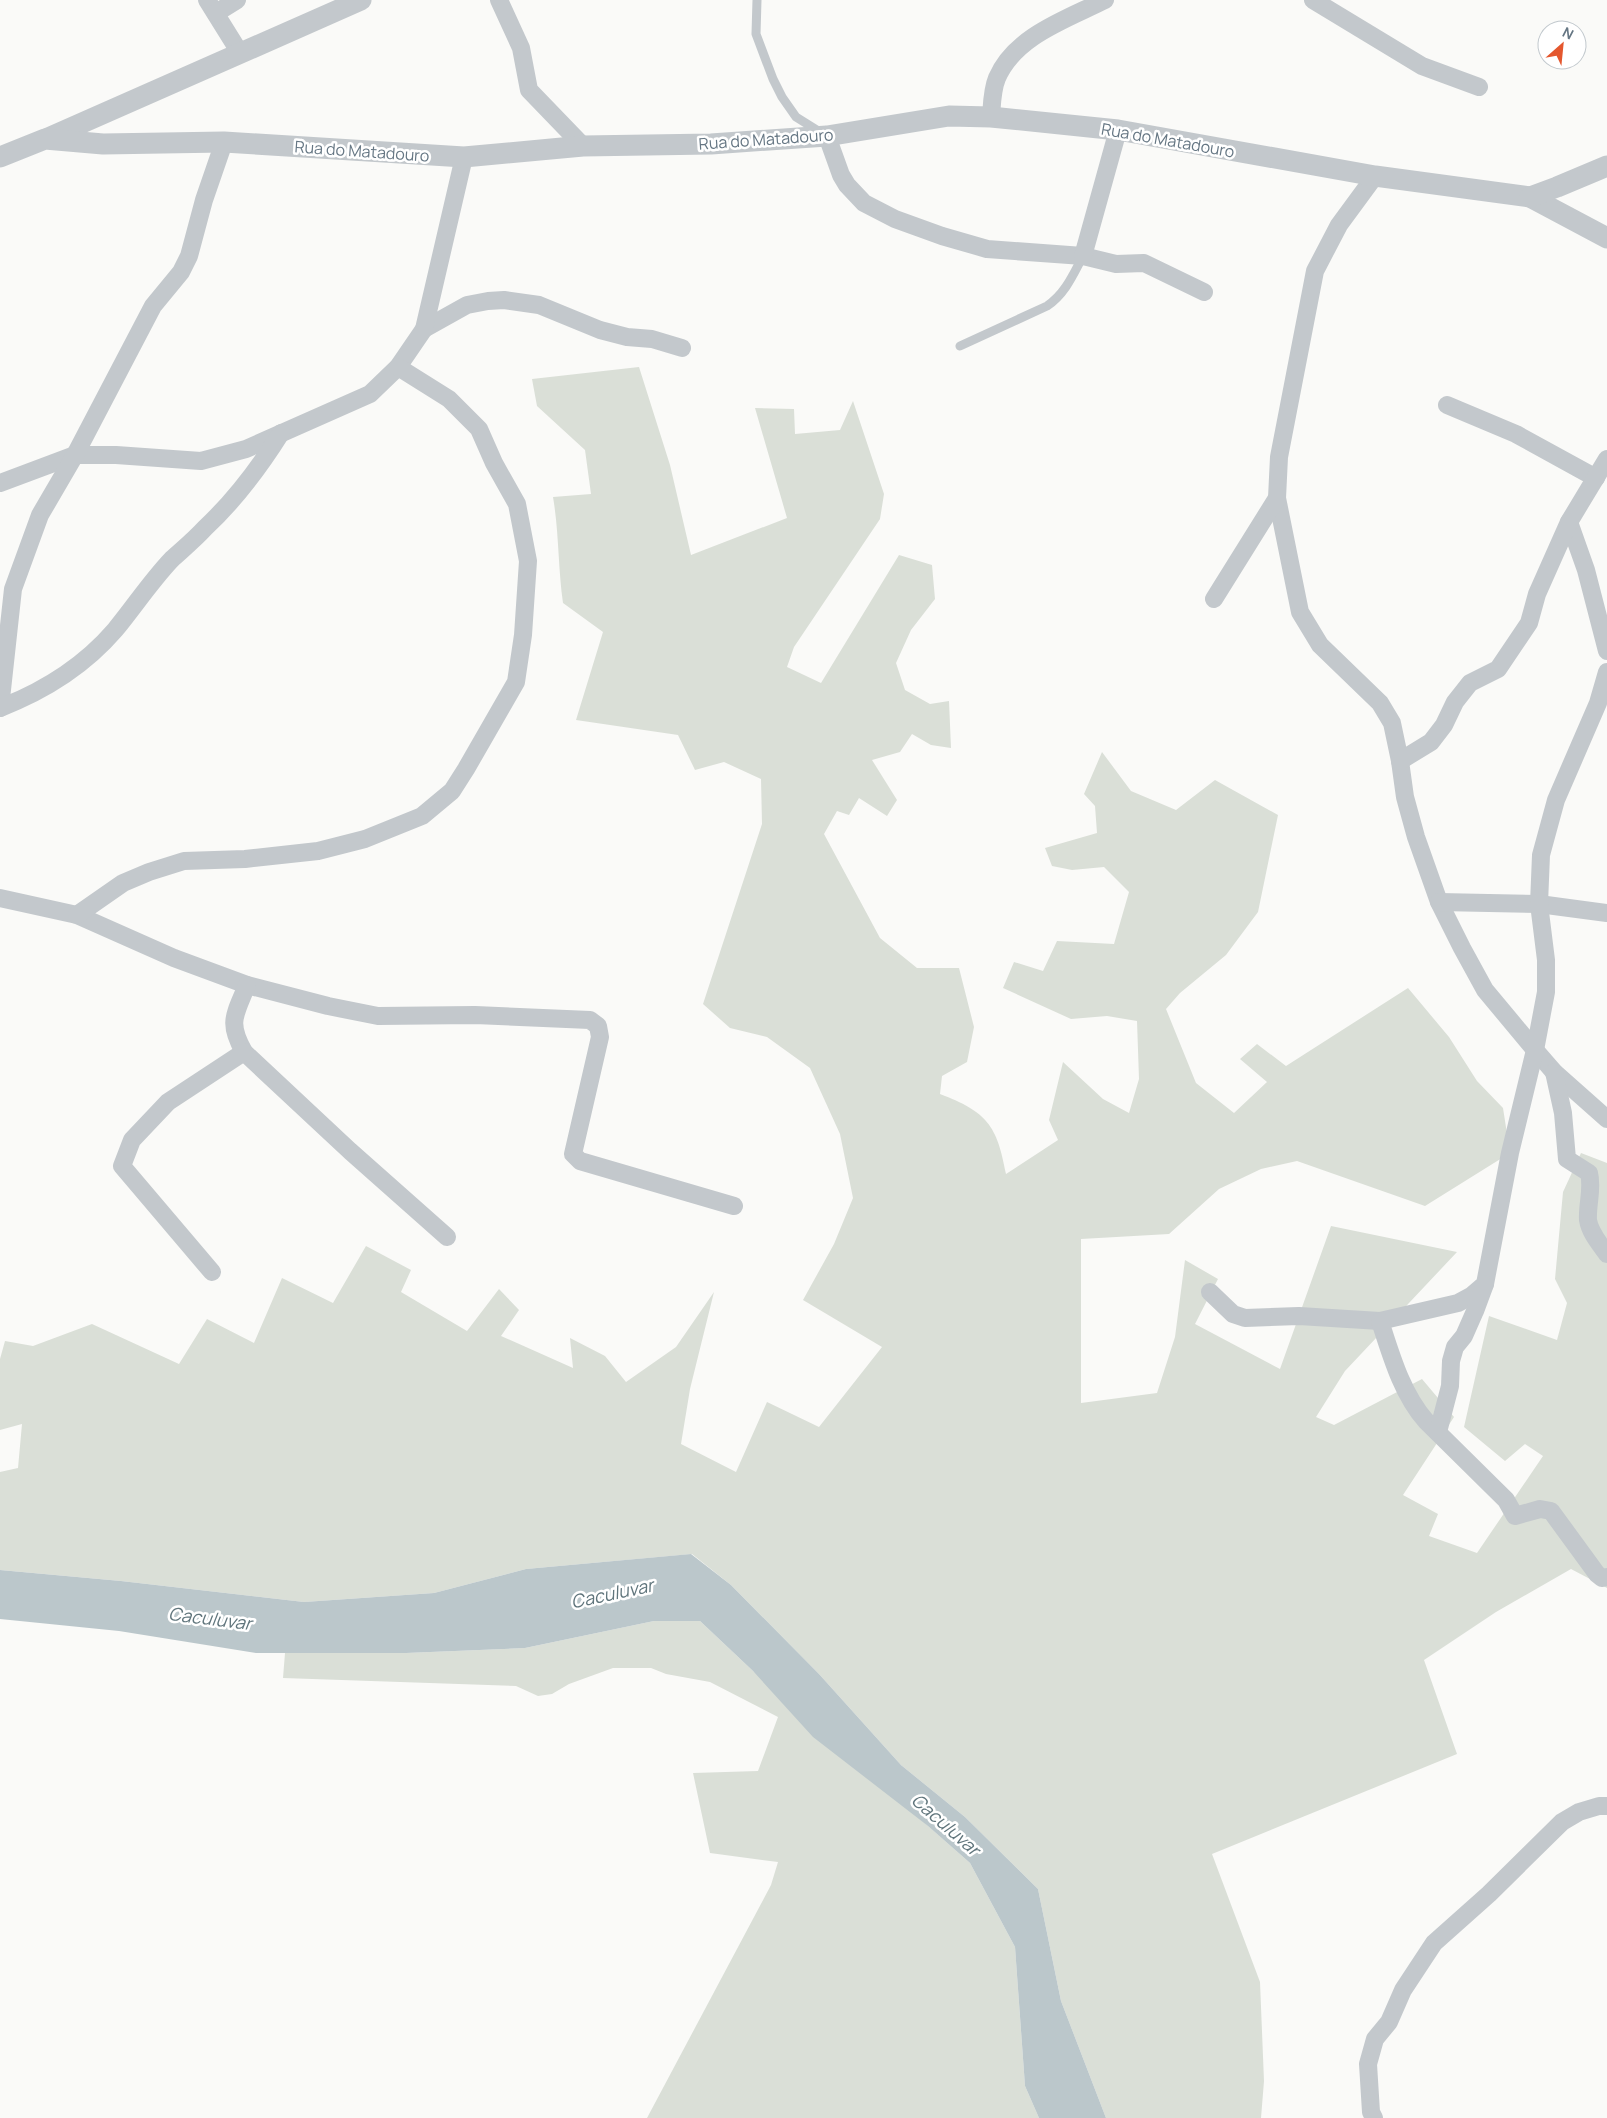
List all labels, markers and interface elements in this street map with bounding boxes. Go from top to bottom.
north arrow [1537,20,1587,70]
text: N [1559,22,1577,44]
street label: Rua do Matadouro [1100,117,1236,163]
street label: Rua do Matadouro [698,123,834,155]
street label: Rua do Matadouro [294,135,430,167]
water label: Caculuvar [569,1572,658,1613]
water label: Caculuvar [167,1601,255,1635]
water label: Caculuvar [907,1788,987,1862]

